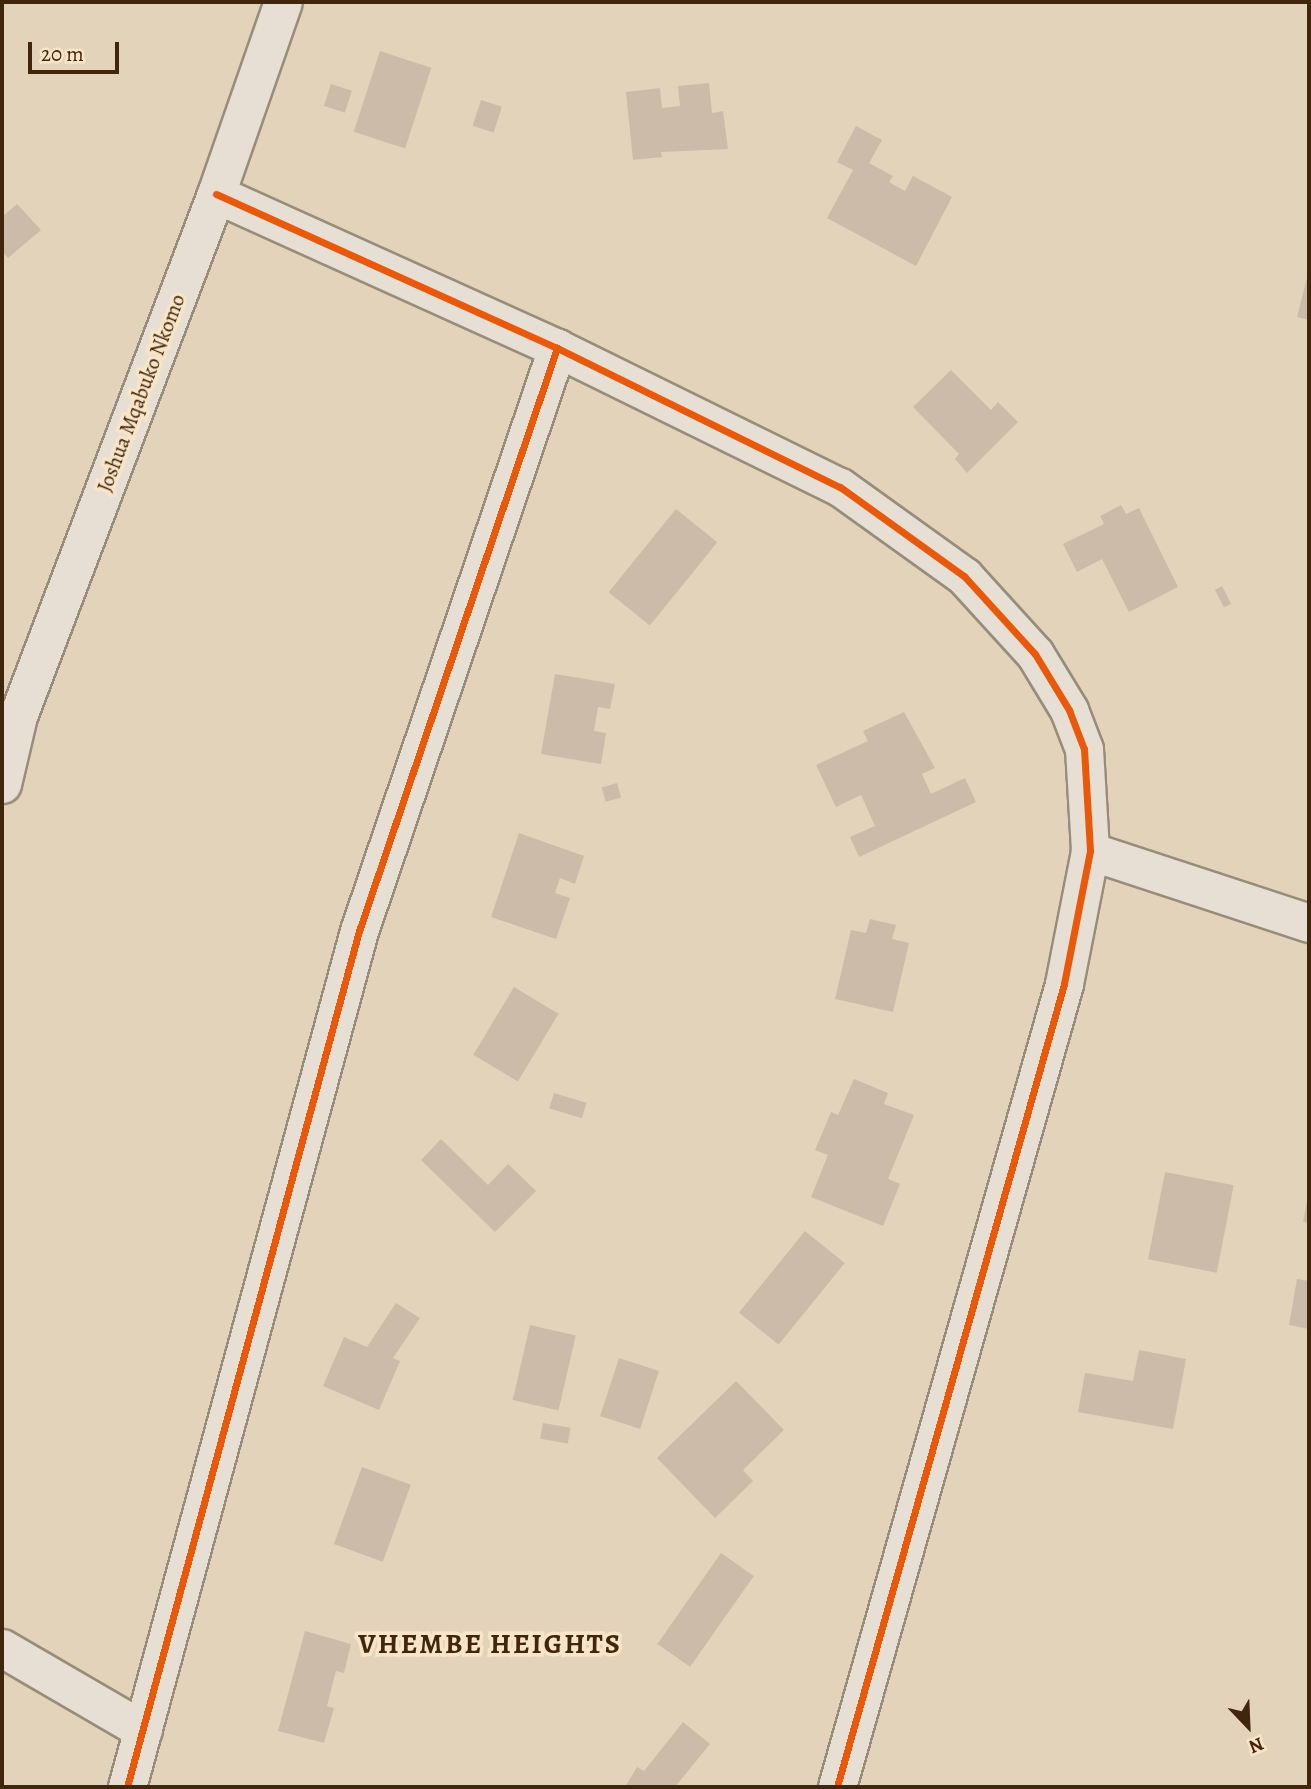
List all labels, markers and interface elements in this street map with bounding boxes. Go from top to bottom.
scale bar [32,28,122,72]
text: 20 m [41,40,84,68]
street label: Joshua Mqabuko Nkomo [92,291,190,495]
district label: VHEMBE HEIGHTS [360,1627,620,1661]
north arrow [1213,1691,1283,1761]
text: N [1245,1731,1268,1760]

